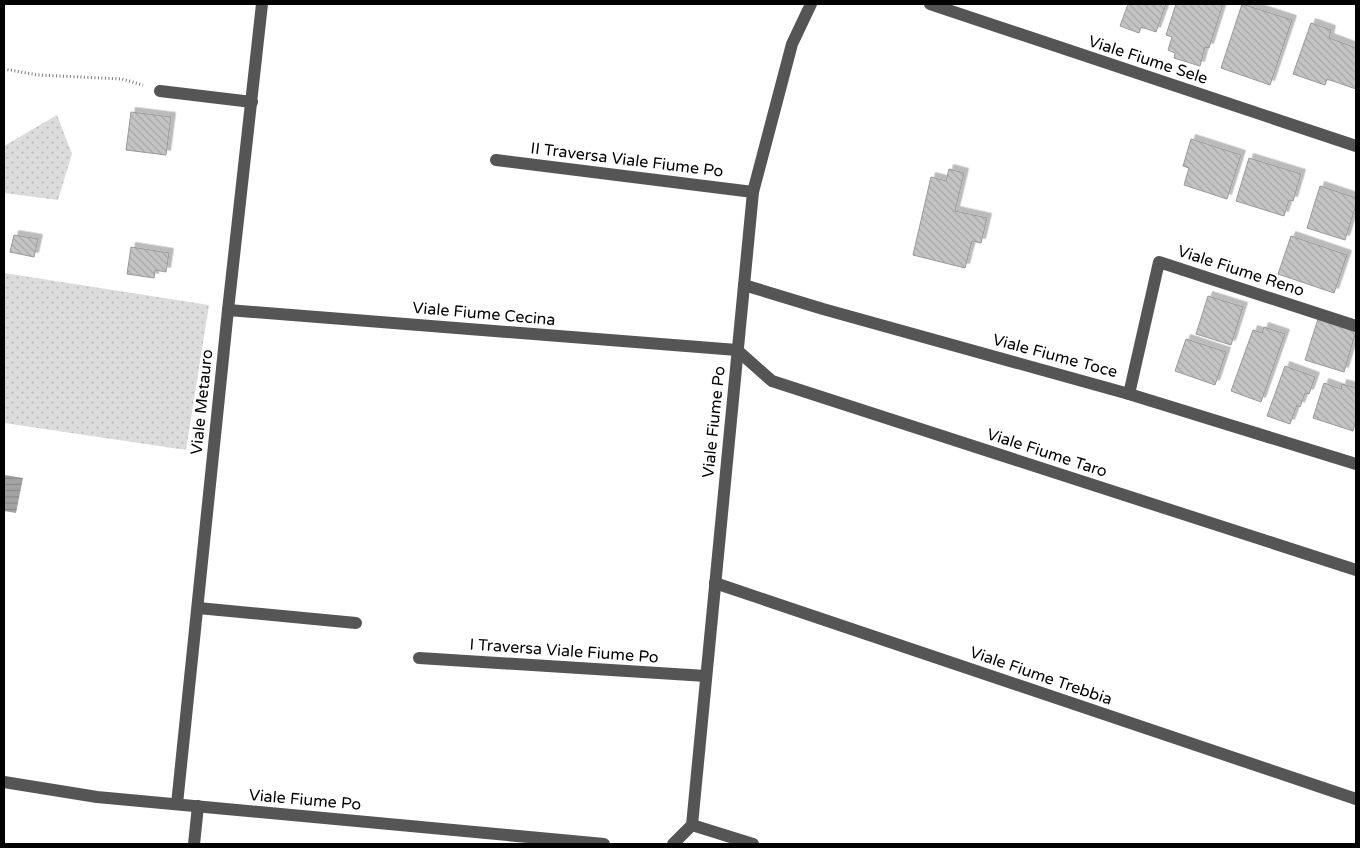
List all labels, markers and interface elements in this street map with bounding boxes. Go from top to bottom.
street label: Viale Fiume Sele [1086,31,1210,89]
street label: II Traversa Viale Fiume Po [530,138,724,182]
street label: Viale Fiume Reno [1175,241,1307,301]
street label: Viale Fiume Cecina [412,298,556,330]
street label: Viale Fiume Toce [990,330,1120,382]
street label: Viale Metauro [187,348,217,456]
street label: Viale Fiume Po [698,365,730,479]
street label: Viale Fiume Taro [984,424,1110,482]
street label: I Traversa Viale Fiume Po [469,634,659,668]
street label: Viale Fiume Trebbia [967,642,1115,710]
street label: Viale Fiume Po [248,785,362,815]

